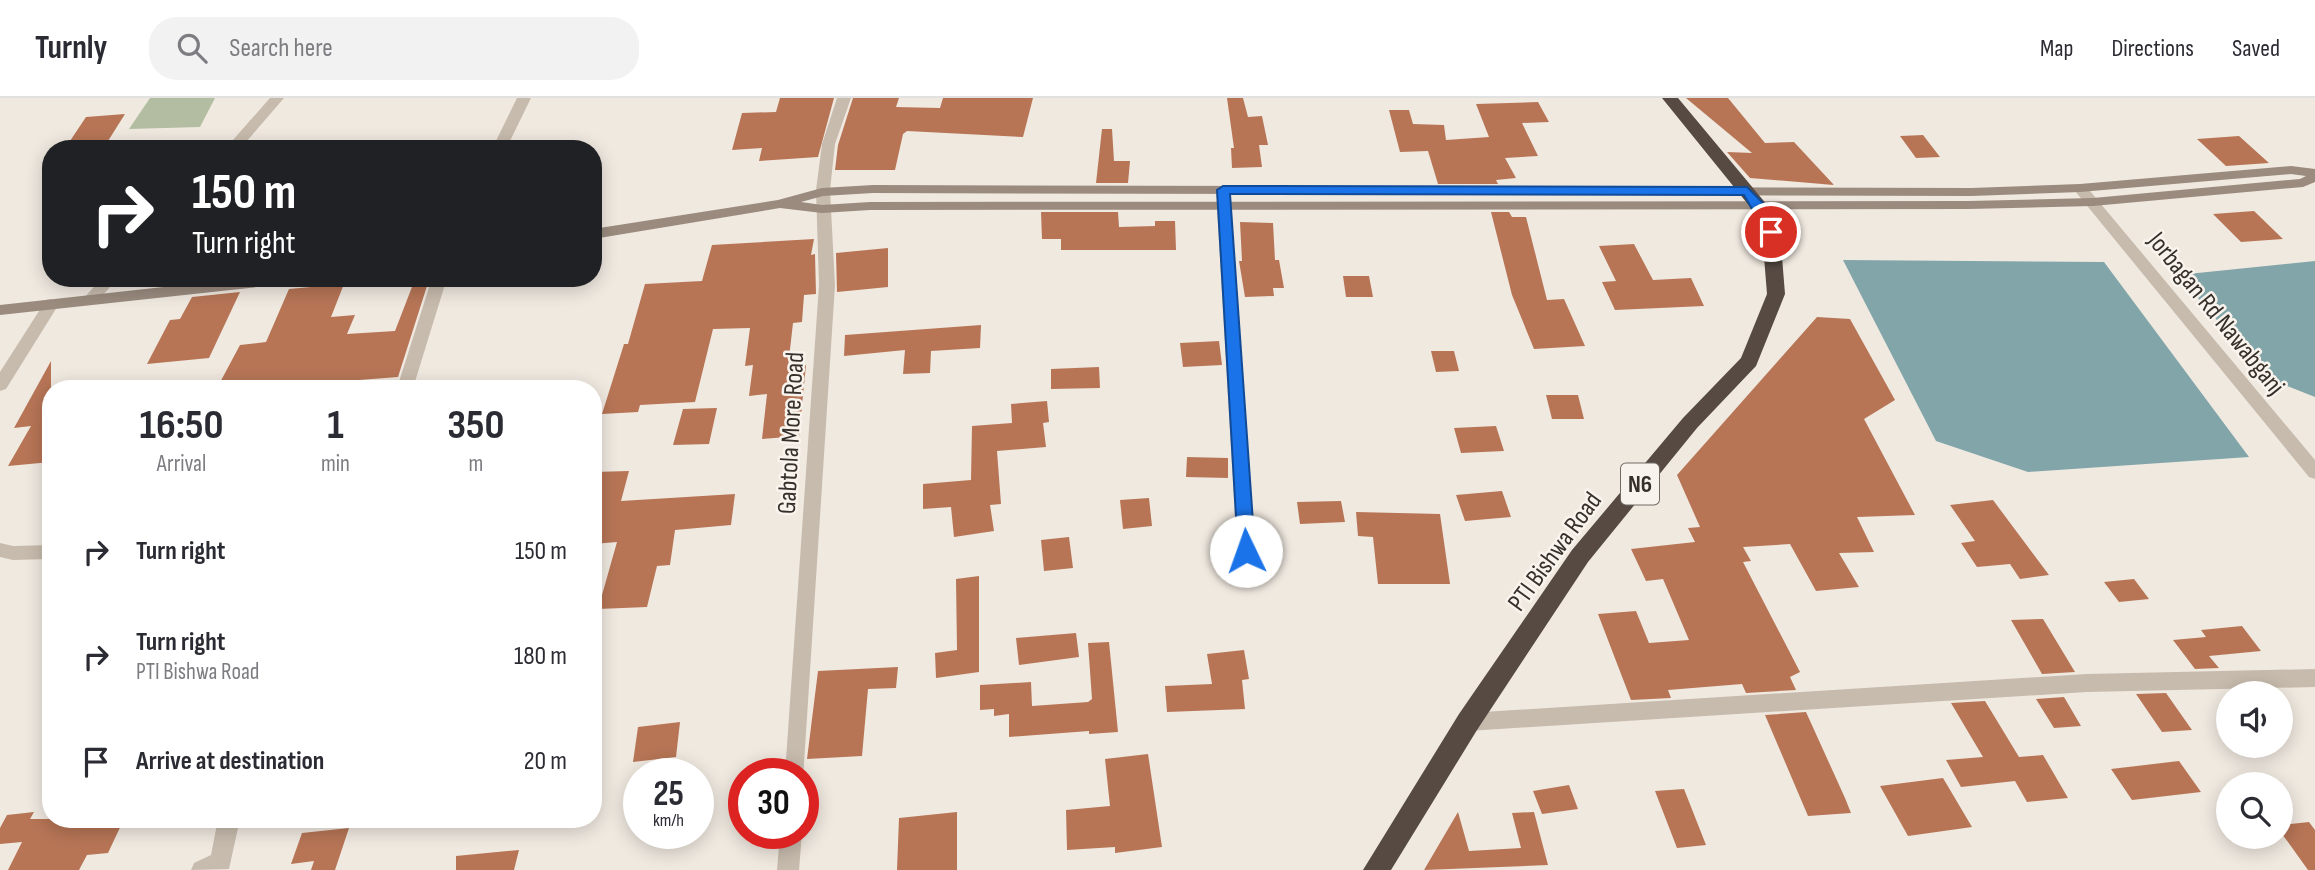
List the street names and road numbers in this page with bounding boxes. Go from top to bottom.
street label: Jorbagan Rd Nawabganj [2140,226,2291,402]
street label: Gabtola More Road [772,351,811,515]
road number: N6 [1621,464,1659,505]
street label: PTI Bishwa Road [1502,486,1609,617]

